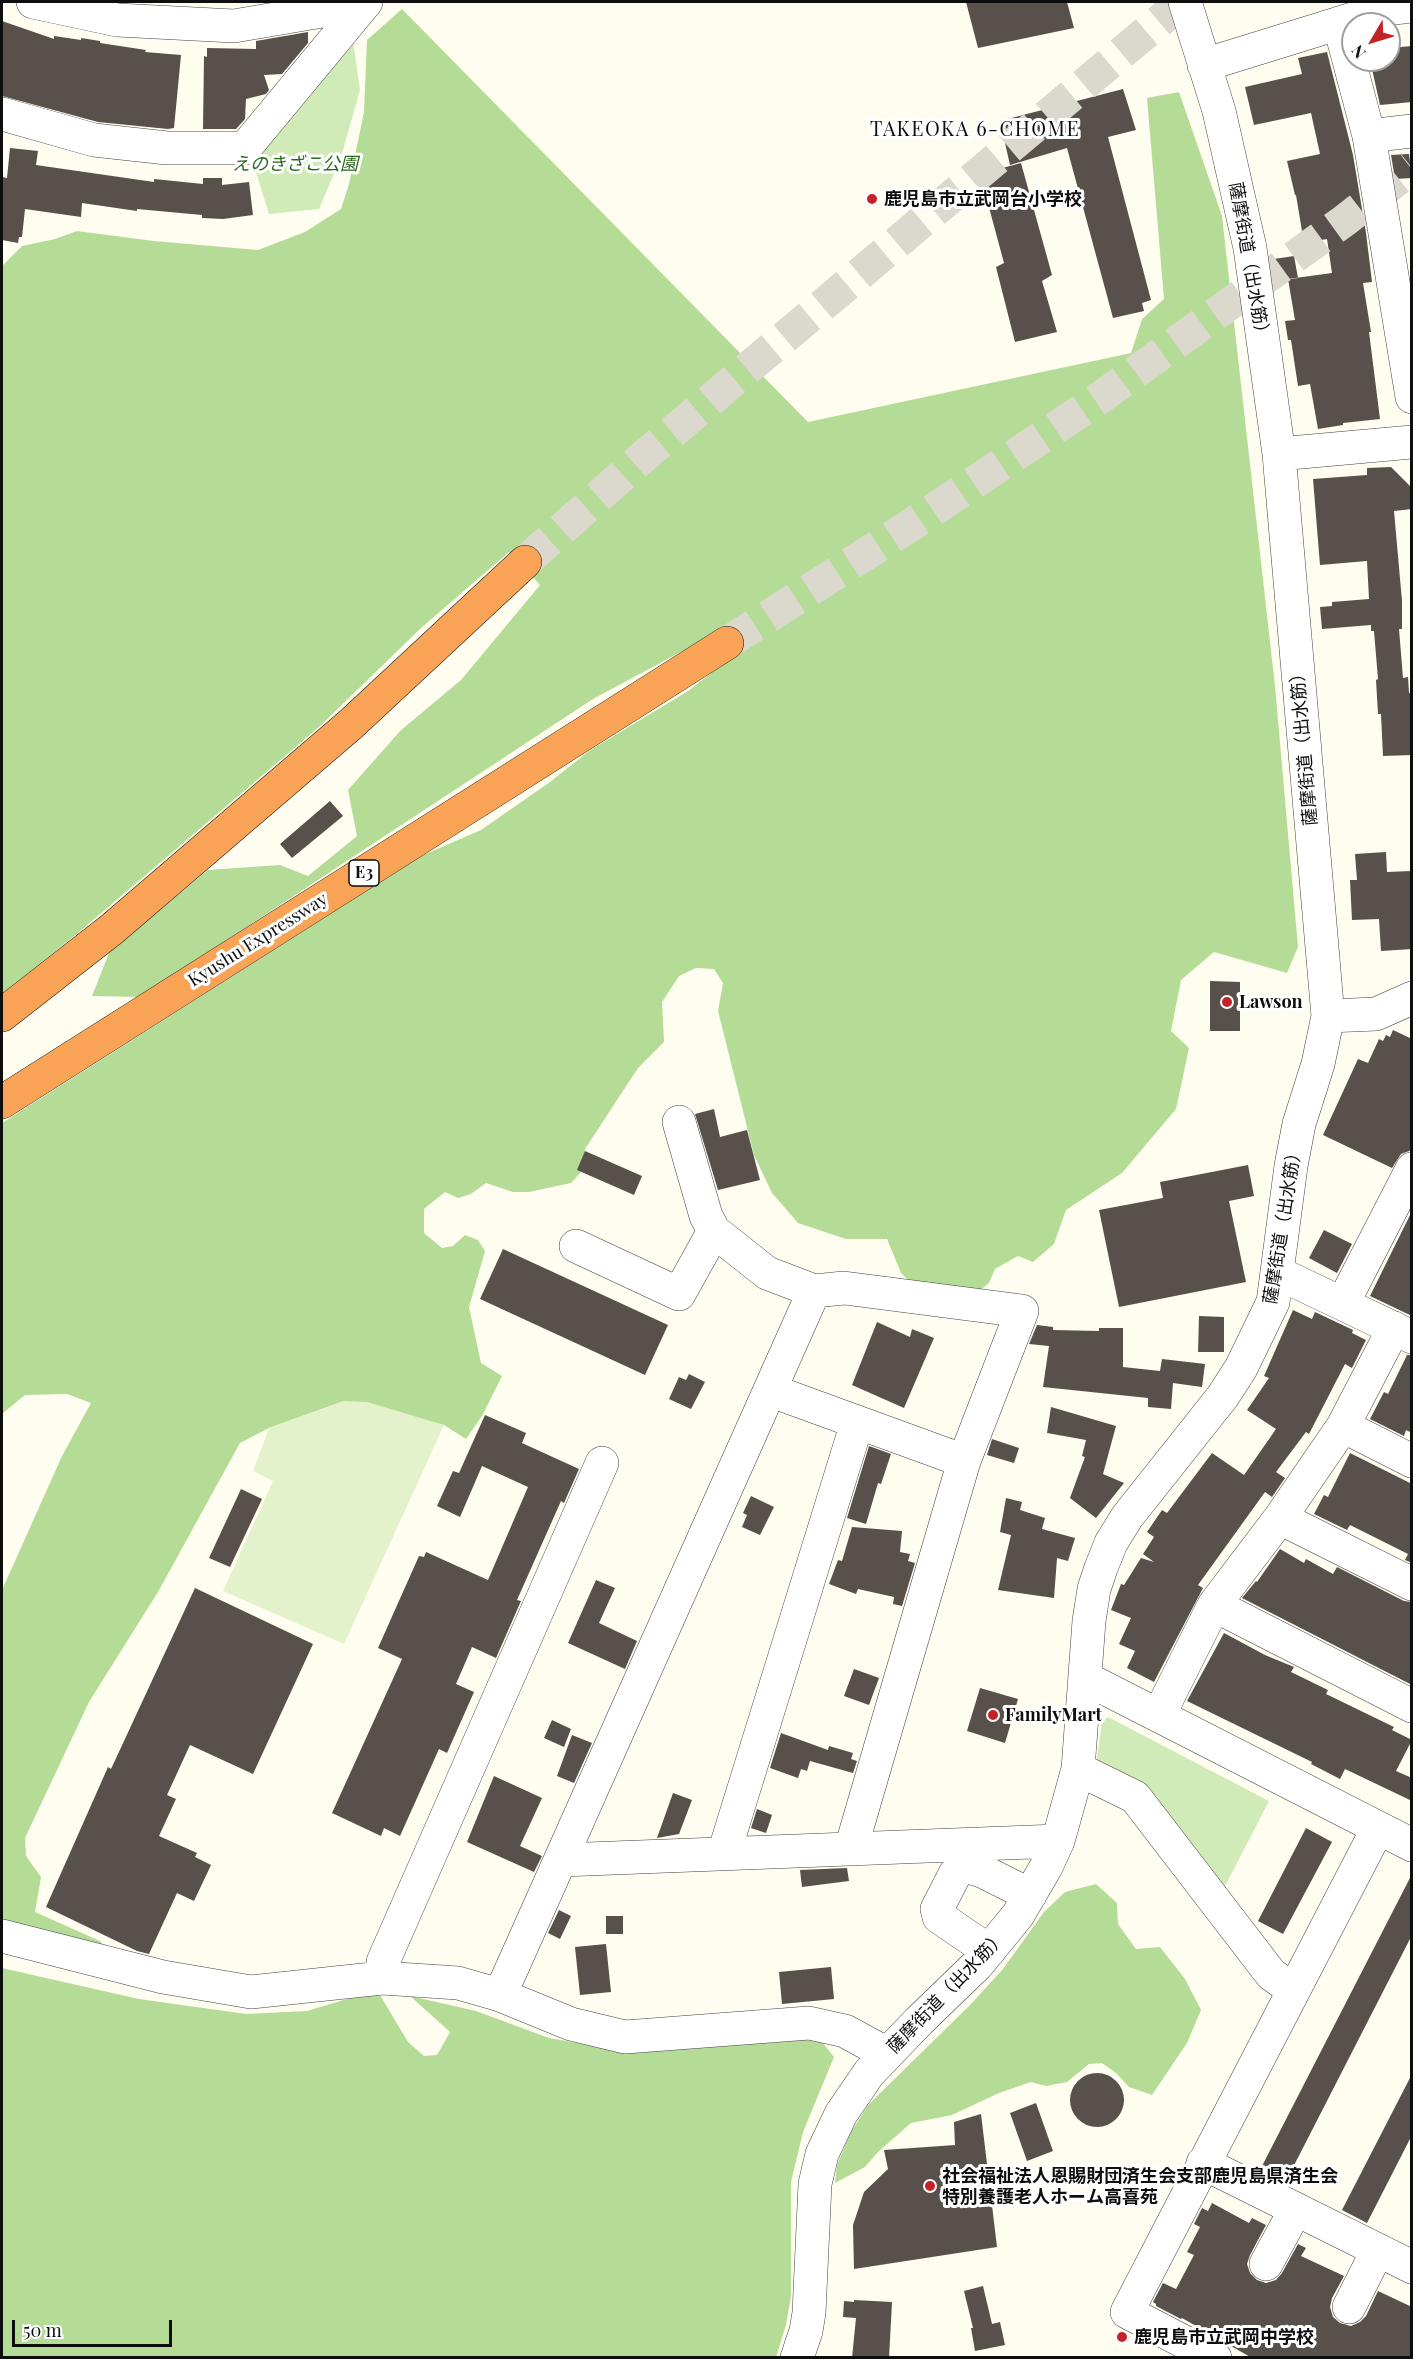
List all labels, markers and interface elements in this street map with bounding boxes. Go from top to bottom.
north arrow [1341,12,1401,72]
text: N [1346,41,1370,63]
district label: TAKEOKA 6-CHOME [870,118,1080,142]
park label: えのきざこ公園 [232,153,358,175]
street label: 薩摩街道（出水筋） [1224,180,1274,344]
place label: 鹿児島市立武岡台小学校 [884,188,1082,210]
marker: 鹿児島市立武岡台小学校 [865,192,879,206]
street label: 薩摩街道（出水筋） [1286,663,1322,827]
road number: E3 [349,860,379,886]
street label: Kyushu Expressway [184,888,332,992]
place label: Lawson [1239,991,1303,1013]
marker: Lawson [1220,995,1234,1009]
street label: 薩摩街道（出水筋） [1260,1142,1306,1306]
place label: FamilyMart [1005,1704,1102,1726]
marker: FamilyMart [986,1708,1000,1722]
street label: 薩摩街道（出水筋） [883,1926,1011,2058]
place label: 社会福祉法人恩賜財団済生会支部鹿児島県済生会 特別養護老人ホーム高喜苑 [942,2165,1338,2208]
marker: 社会福祉法人恩賜財団済生会支部鹿児島県済生会 特別養護老人ホーム高喜苑 [923,2179,937,2193]
scale bar [15,2308,176,2346]
text: 50 m [23,2318,62,2342]
place label: 鹿児島市立武岡中学校 [1134,2326,1314,2348]
marker: 鹿児島市立武岡中学校 [1115,2330,1129,2344]

